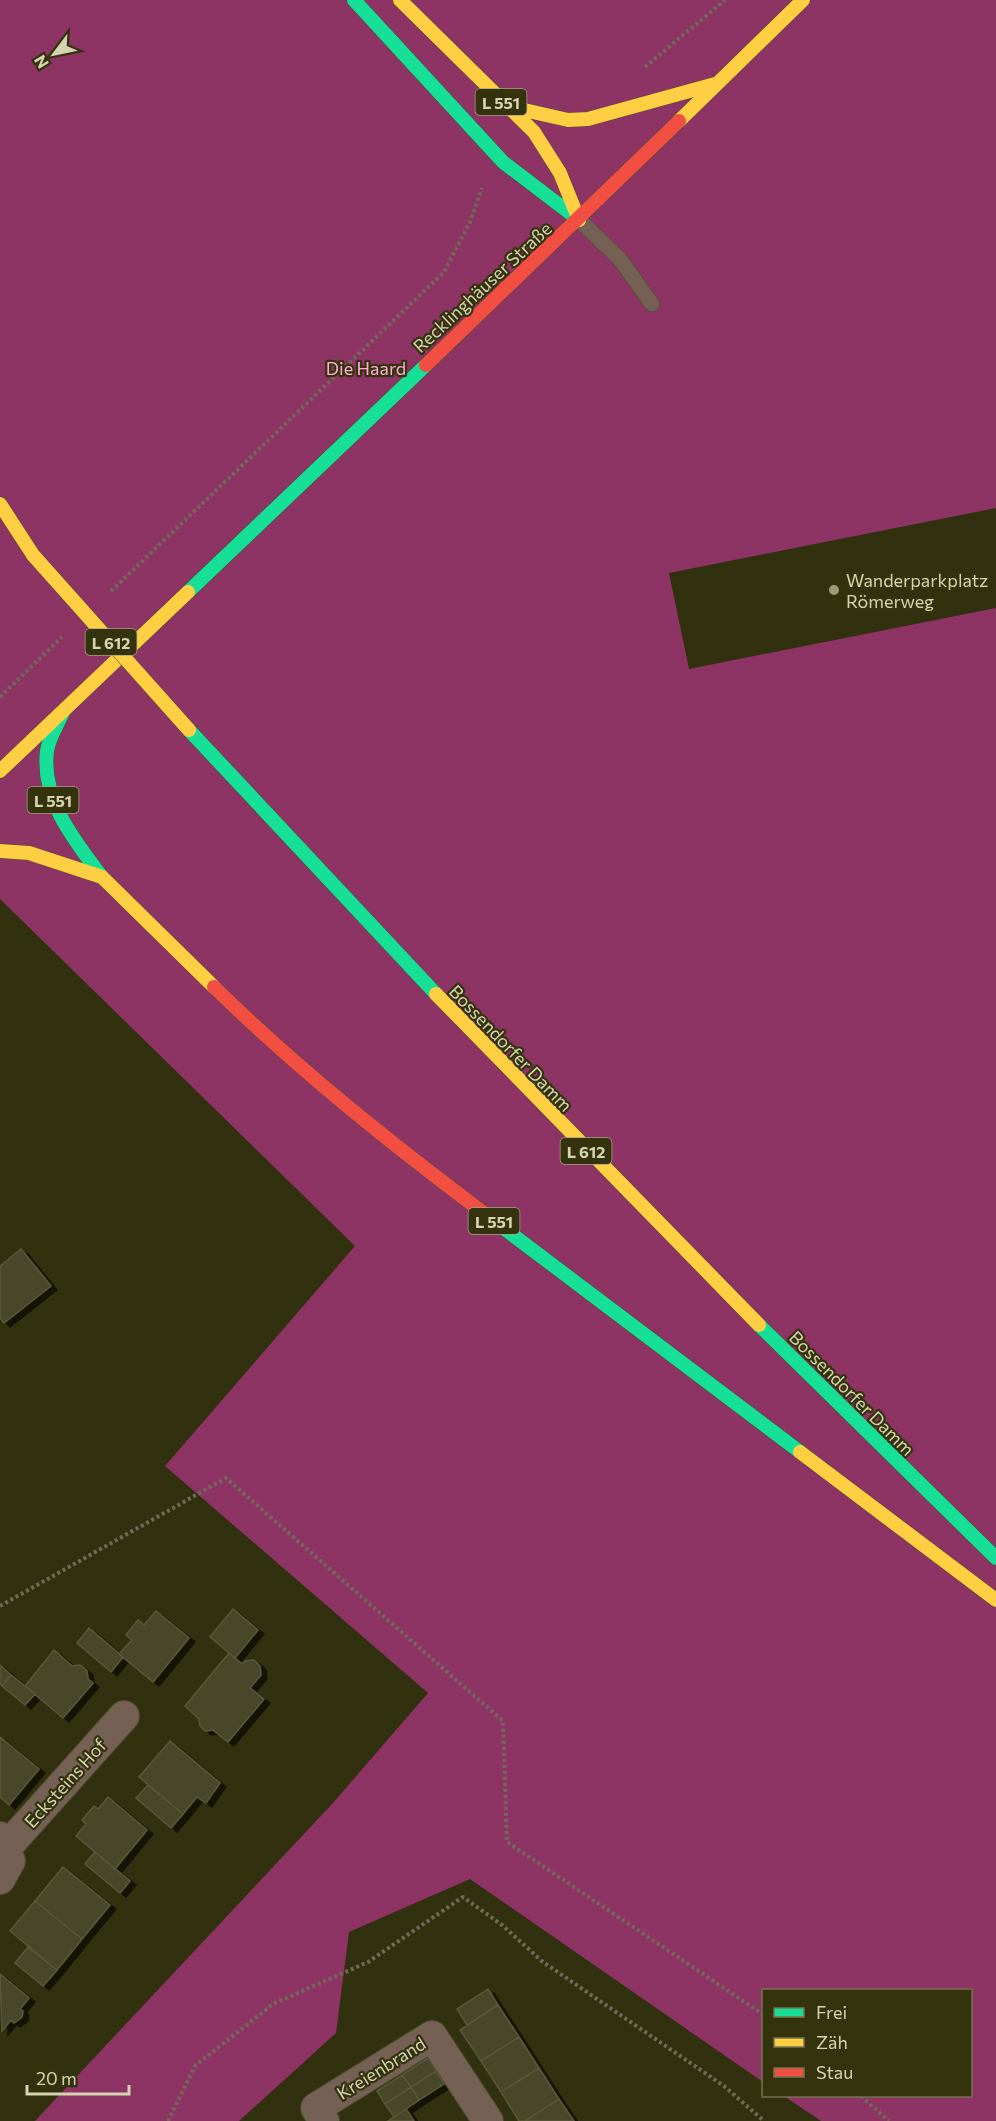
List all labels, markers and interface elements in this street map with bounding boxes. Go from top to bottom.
north arrow [24,24,84,84]
text: N [30,52,52,72]
road number: L 551 [476,89,526,115]
street label: Recklinghäuser Straße [408,217,556,357]
park label: Die Haard [326,357,406,379]
place label: Wanderparkplatz Römerweg [846,569,988,612]
marker: Wanderparkplatz Römerweg [827,583,841,597]
road number: L 612 [86,629,136,655]
road number: L 551 [28,787,78,813]
street label: Bossendorfer Damm [445,980,577,1116]
road number: L 612 [560,1138,612,1164]
road number: L 551 [468,1208,520,1234]
street label: Bossendorfer Damm [785,1326,919,1460]
street label: Ecksteins Hof [19,1733,111,1832]
legend [762,1989,972,2097]
text: Frei [816,2001,847,2023]
text: Zäh [816,2031,848,2053]
street label: Kreienbrand [332,2032,430,2104]
scale bar [27,2058,129,2096]
text: Stau [816,2061,853,2083]
text: 20 m [36,2067,77,2089]

